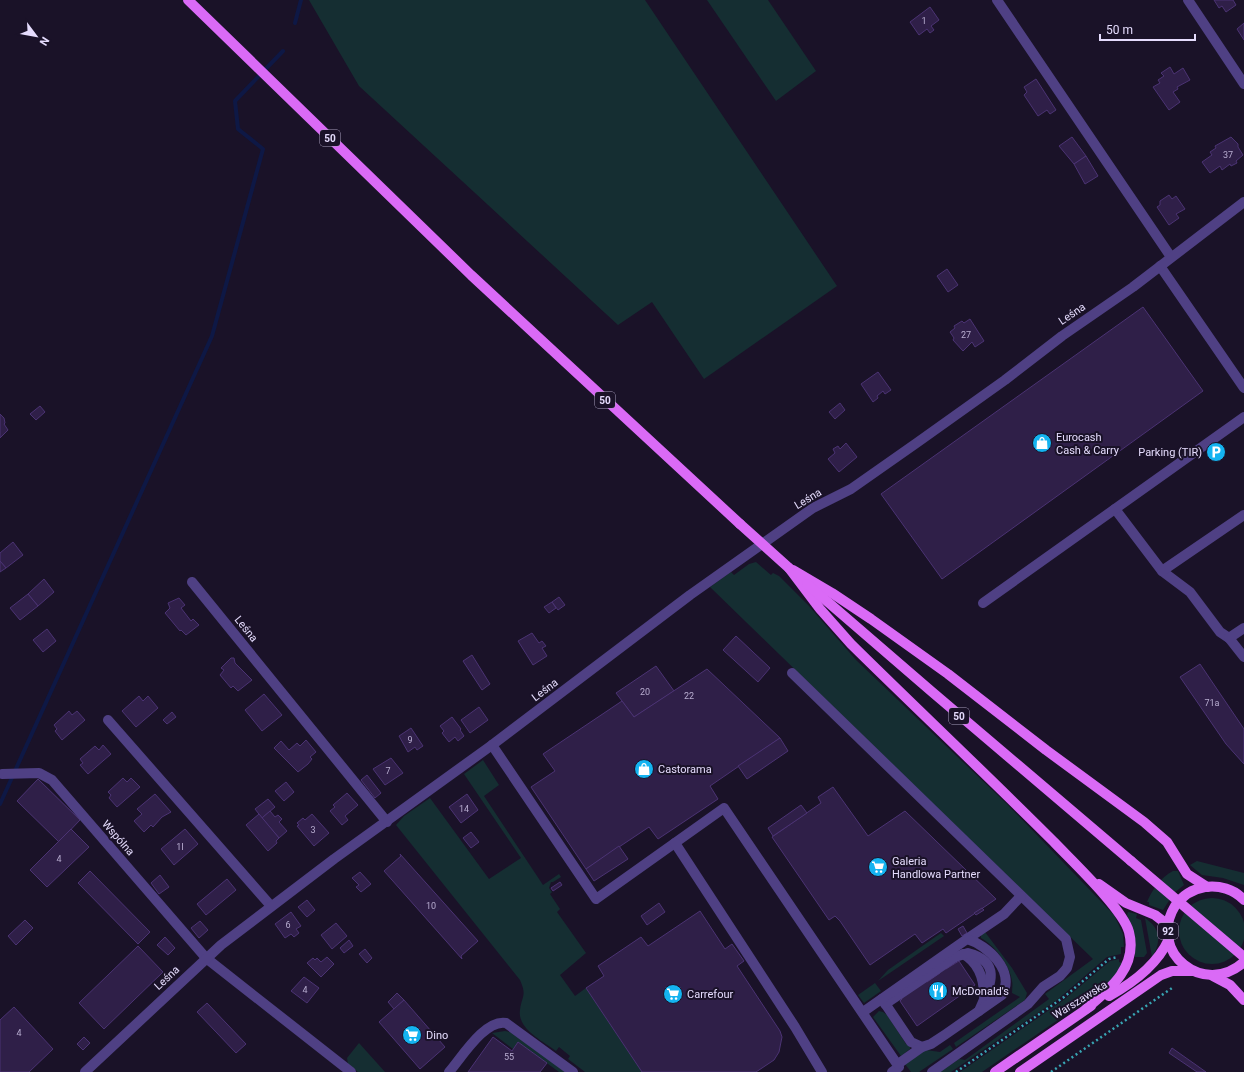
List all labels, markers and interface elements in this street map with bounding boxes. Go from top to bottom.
north arrow [16,16,56,56]
house number: 1 [921,16,927,26]
scale bar [1100,16,1195,42]
text: 50 m [1106,23,1133,37]
text: N [36,34,52,48]
road number: 50 [320,130,340,146]
house number: 37 [1223,150,1233,160]
street label: Leśna [1056,300,1088,328]
house number: 27 [961,330,971,340]
road number: 50 [595,392,615,408]
place label: Eurocash Cash & Carry [1056,431,1120,457]
shop icon: Eurocash Cash & Carry [1031,432,1053,454]
parking icon: Parking (TIR) [1205,441,1227,463]
place label: Parking (TIR) [1138,446,1202,459]
street label: Leśna [792,486,824,512]
street label: Leśna [232,613,260,645]
street label: Leśna [529,676,561,704]
house number: 20 [640,687,650,697]
house number: 22 [684,691,694,701]
house number: 71a [1204,698,1220,708]
road number: 50 [949,708,969,724]
house number: 9 [407,735,413,745]
shop icon: Castorama [633,758,655,780]
place label: Castorama [658,763,712,776]
house number: 7 [385,766,391,776]
house number: 14 [459,804,469,814]
street label: Wspólna [99,818,137,858]
house number: 3 [310,825,316,835]
house number: 1I [176,842,184,852]
house number: 4 [56,854,62,864]
place label: Galeria Handlowa Partner [892,855,980,881]
supermarket icon: Galeria Handlowa Partner [867,856,889,878]
house number: 10 [426,901,436,911]
house number: 6 [285,920,291,930]
road number: 92 [1158,923,1178,939]
street label: Leśna [152,963,182,993]
street label: Warszawska [1050,978,1110,1022]
restaurant icon: McDonald's [927,980,949,1002]
supermarket icon: Carrefour [662,983,684,1005]
house number: 4 [302,985,308,995]
place label: McDonald's [952,985,1009,998]
place label: Carrefour [687,988,733,1001]
supermarket icon: Dino [401,1024,423,1046]
house number: 4 [16,1028,22,1038]
place label: Dino [426,1029,448,1042]
house number: 55 [504,1052,514,1062]

